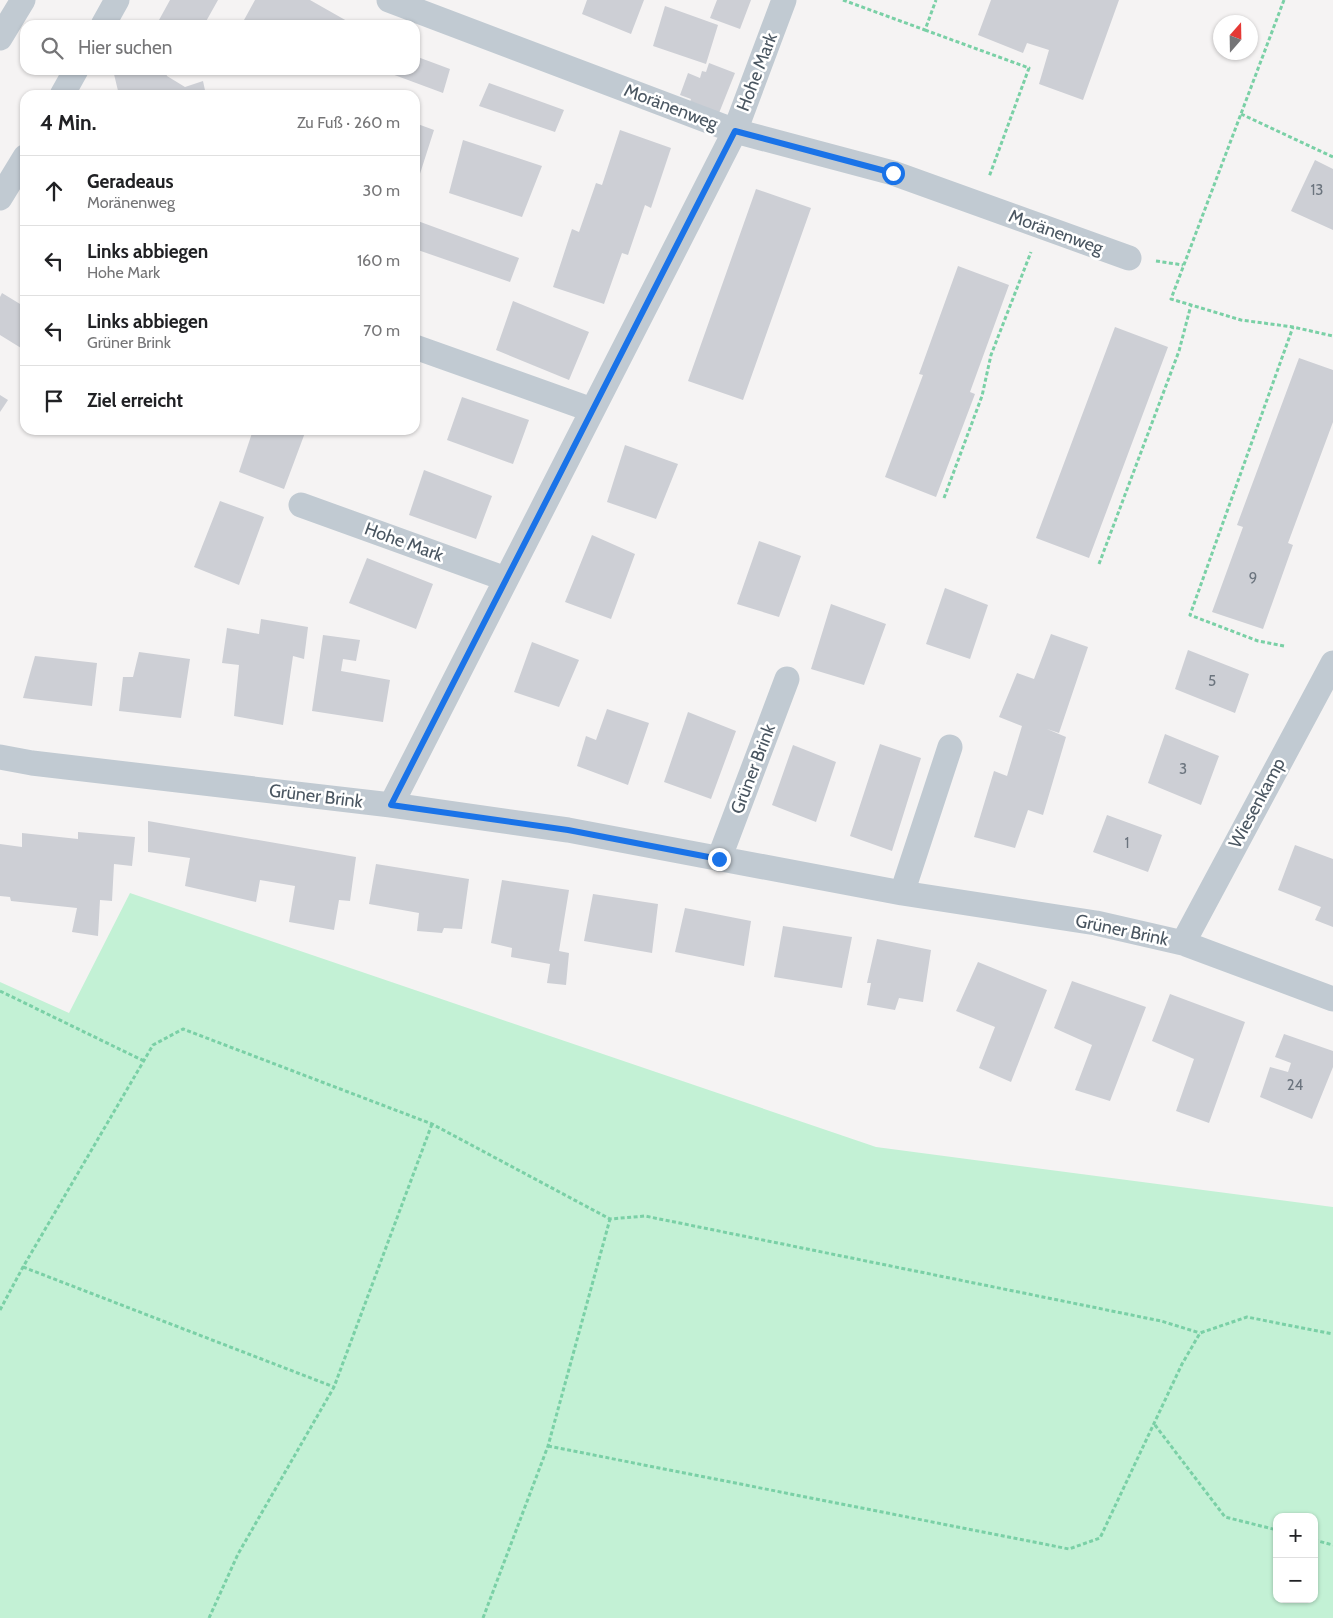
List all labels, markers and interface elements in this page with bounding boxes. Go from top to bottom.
north arrow [1213,15,1258,60]
search box [20,20,420,75]
street label: Hohe Mark [732,29,782,114]
icon: search [38,34,66,62]
text: Hier suchen [78,36,172,59]
street label: Moränenweg [621,79,722,135]
text: 4 Min. [40,110,96,135]
text: Zu Fuß · 260 m [297,113,400,132]
route start [882,162,905,185]
text: Geradeaus [87,170,173,193]
icon: ahead [40,177,68,205]
text: 30 m [363,181,400,200]
house number: 13 [1310,181,1324,199]
text: Moränenweg [87,193,175,212]
street label: Moränenweg [1006,205,1107,260]
text: Links abbiegen [87,240,208,263]
icon: left [40,247,68,275]
text: 160 m [357,251,400,270]
text: Hohe Mark [87,263,160,282]
text: Links abbiegen [87,310,208,333]
icon: left [40,317,68,345]
text: 70 m [363,321,400,340]
text: Grüner Brink [87,333,171,352]
icon: arrive [40,387,68,415]
text: Ziel erreicht [87,389,183,412]
street label: Hohe Mark [362,518,447,567]
house number: 9 [1249,569,1257,587]
house number: 5 [1208,672,1216,690]
street label: Grüner Brink [726,720,781,817]
street label: Wiesenkamp [1224,754,1290,852]
house number: 3 [1179,760,1187,778]
street label: Grüner Brink [268,779,365,813]
house number: 1 [1125,834,1129,852]
route end [708,848,731,871]
street label: Grüner Brink [1074,909,1171,951]
house number: 24 [1287,1076,1304,1094]
map controls [1273,1513,1318,1603]
button: + [1273,1513,1318,1558]
button: − [1273,1558,1318,1603]

